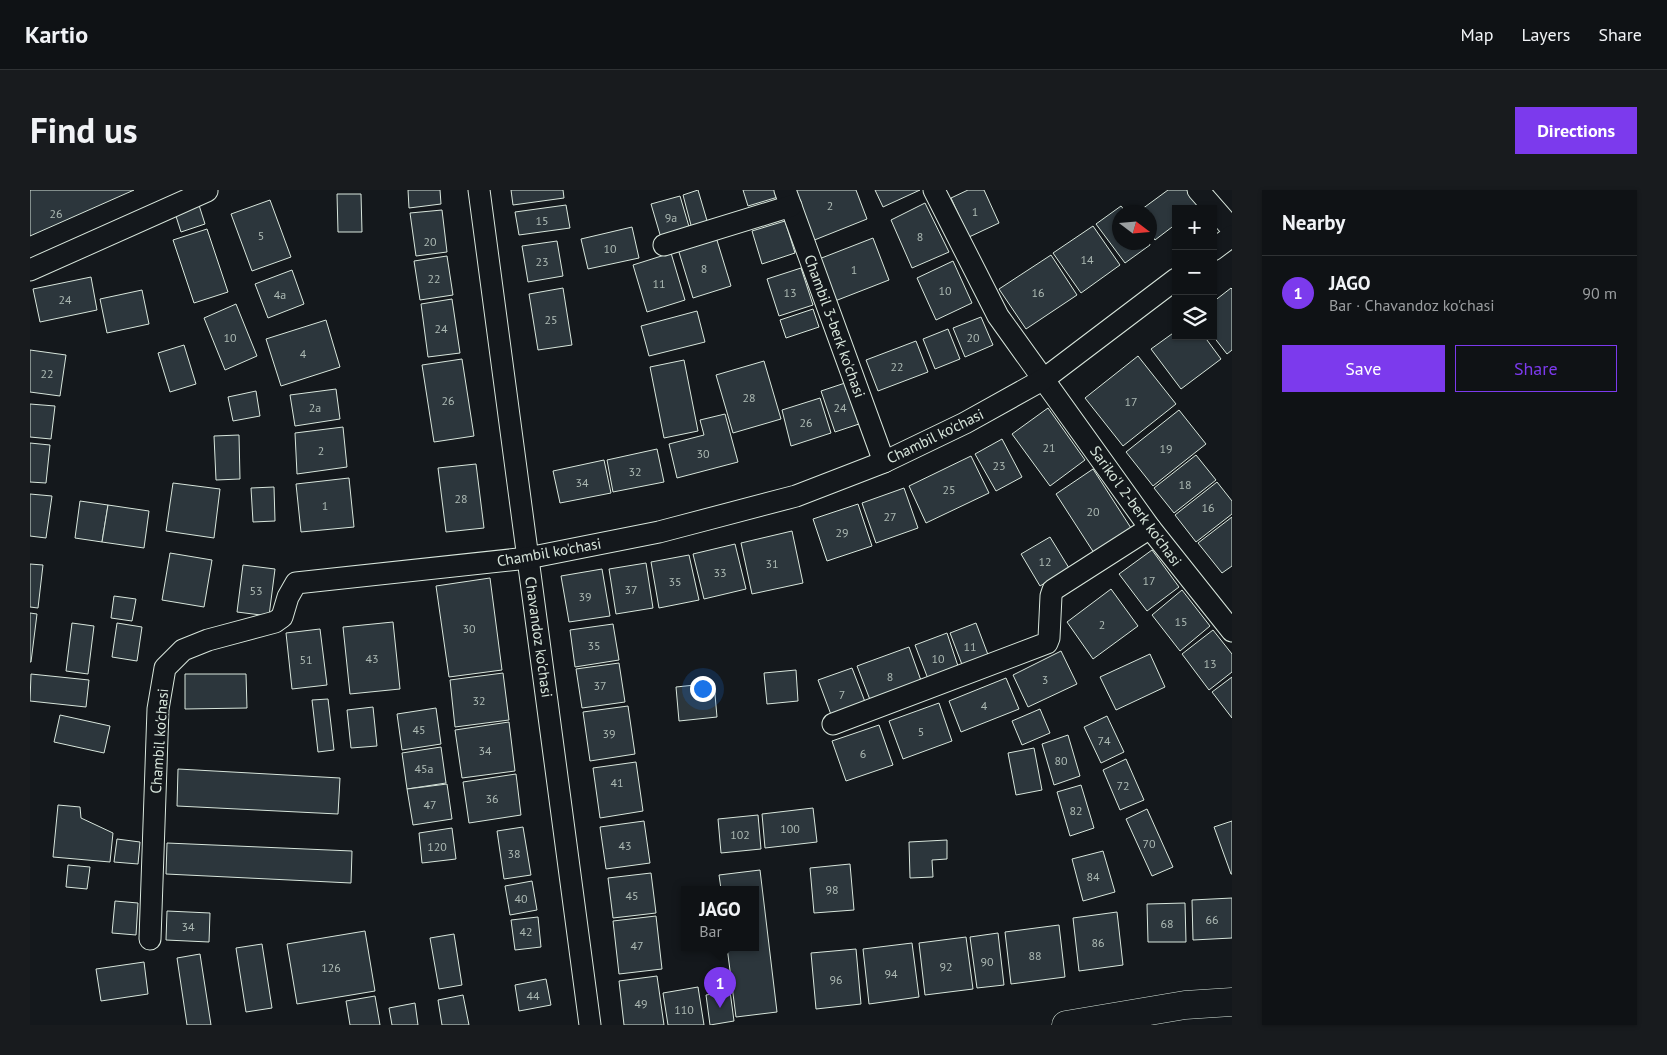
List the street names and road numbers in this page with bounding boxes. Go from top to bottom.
street label: Chambil 3-berk ko'chasi [800,252,870,400]
street label: Chambil ko'chasi [883,404,987,468]
street label: Sariko'l 2-berk ko'chasi [1086,442,1186,570]
street label: Chambil ko'chasi [495,533,603,571]
street label: Chavandoz ko'chasi [521,575,557,699]
street label: Chambil ko'chasi [146,688,172,794]

